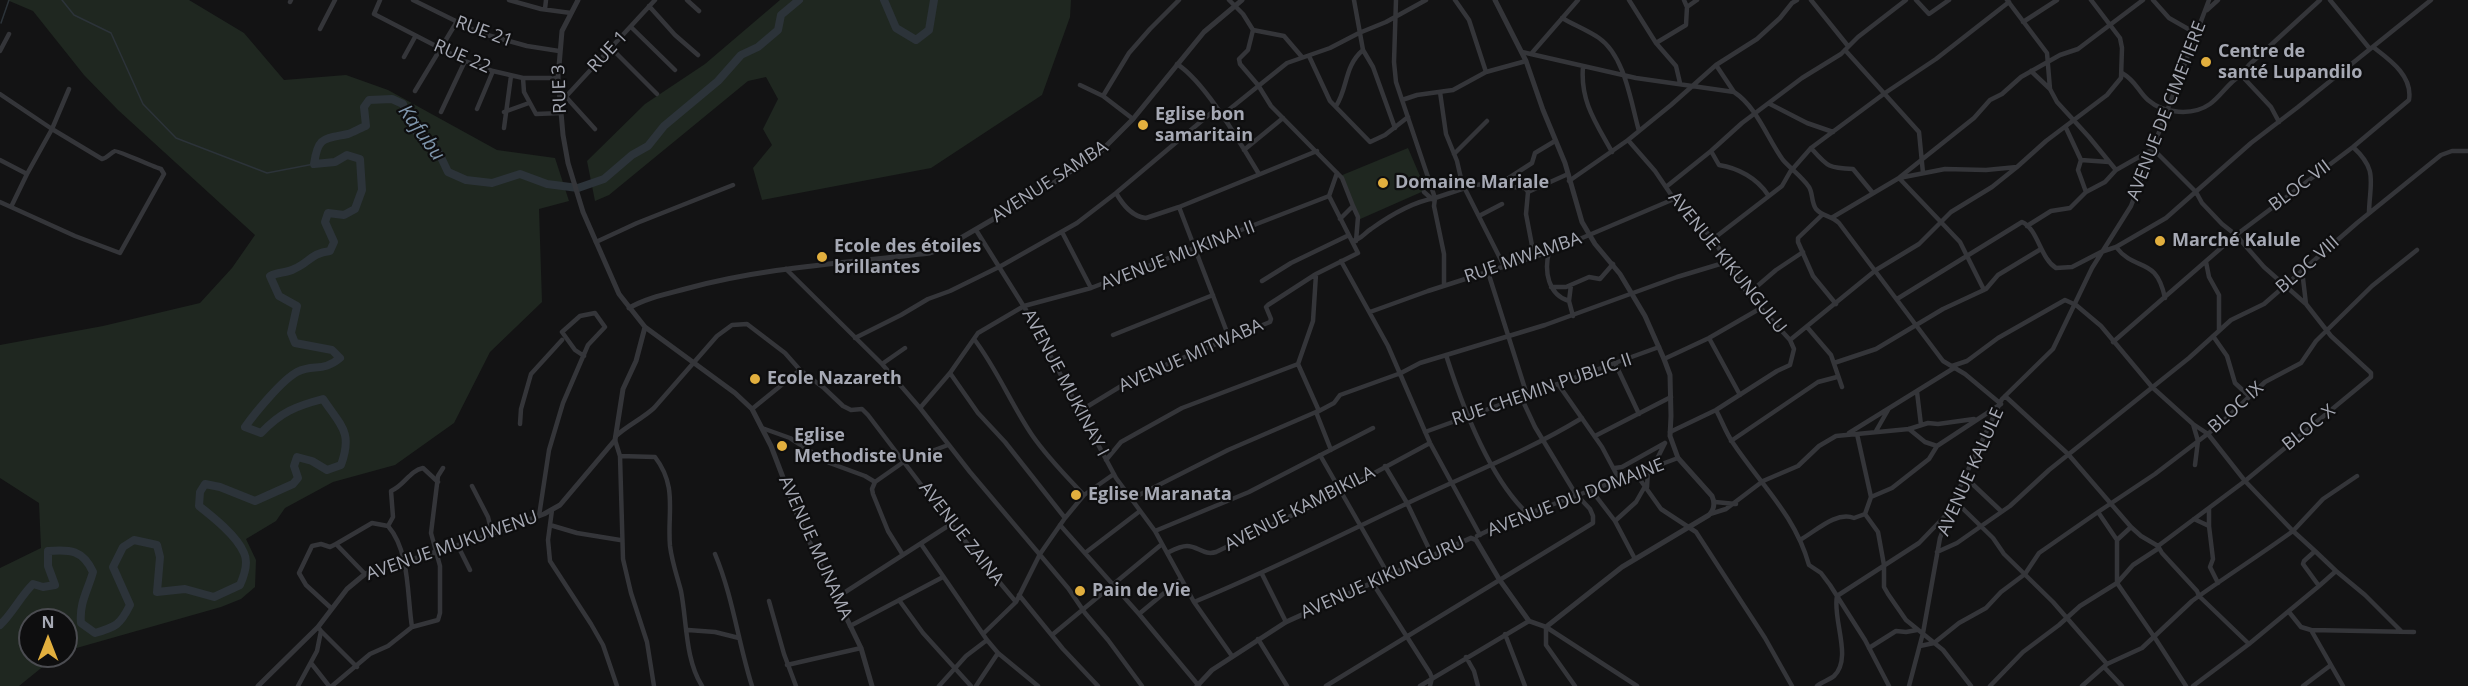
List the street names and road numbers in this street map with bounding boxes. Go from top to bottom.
street label: RUE 21 [452,12,516,52]
street label: AVENUE DE CIMETIERE [2123,19,2211,203]
street label: RUE 1 [583,27,633,77]
street label: RUE 22 [430,35,494,79]
street label: RUE 3 [548,64,572,114]
street label: AVENUE SAMBA [988,136,1112,228]
street label: BLOC VII [2265,156,2335,216]
street label: AVENUE KIKUNGULU [1663,188,1791,338]
street label: AVENUE MUKINAI II [1098,217,1258,295]
street label: RUE MWAMBA [1462,228,1584,288]
street label: BLOC VIII [2272,232,2344,298]
street label: AVENUE MUKINAY I [1017,306,1113,460]
street label: AVENUE MITWABA [1116,314,1266,398]
street label: RUE CHEMIN PUBLIC II [1449,349,1635,431]
street label: BLOC IX [2204,378,2268,438]
street label: BLOC X [2278,400,2340,456]
street label: AVENUE KALULE [1933,405,2009,539]
street label: AVENUE DU DOMAINE [1485,454,1667,542]
street label: AVENUE KAMBIKILA [1221,462,1379,556]
street label: AVENUE MUNAMA [774,473,856,623]
street label: AVENUE ZAINA [914,478,1008,590]
street label: AVENUE MUKUWENU [363,506,541,586]
street label: AVENUE KIKUNGURU [1297,532,1469,624]

